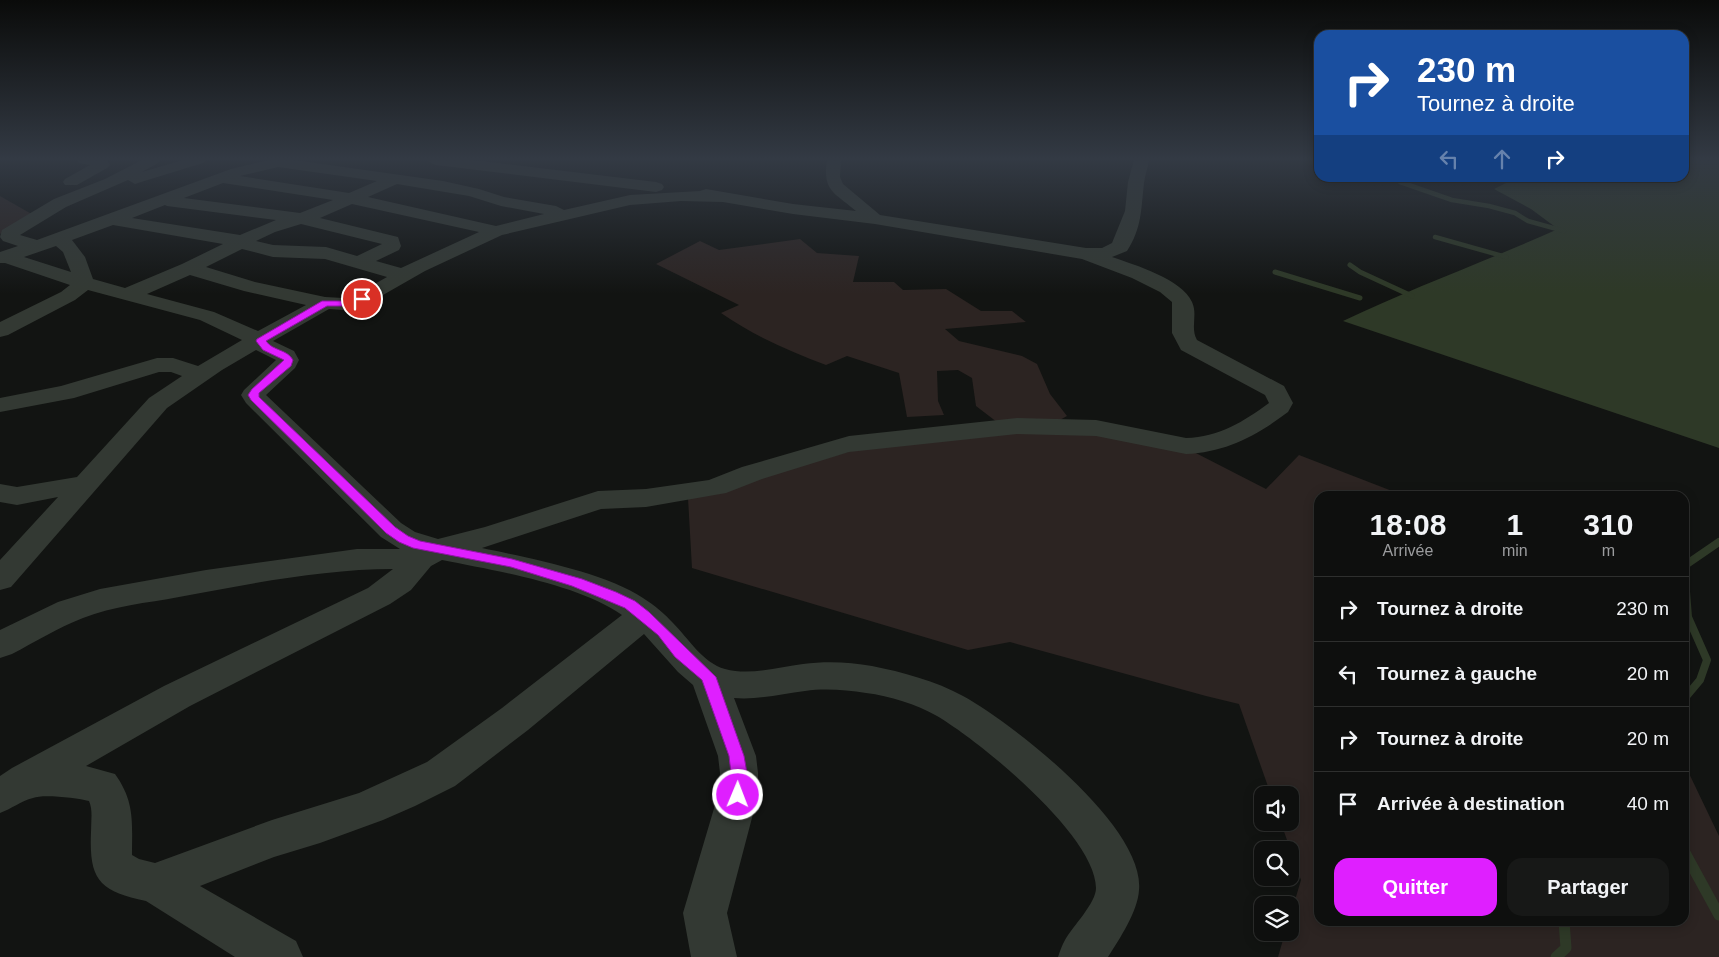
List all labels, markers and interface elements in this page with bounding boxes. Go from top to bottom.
icon: right [1334,50,1399,115]
text: 230 m [1417,50,1516,89]
text: Tournez à droite [1417,91,1575,116]
icon: left [1435,145,1463,173]
icon: ahead [1488,145,1516,173]
icon: right [1541,145,1569,173]
pin [341,278,383,320]
icon: arrive [348,285,376,313]
text: 18:08 [1370,508,1446,541]
text: 1 [1506,508,1523,541]
text: 310 [1583,508,1633,541]
text: Arrivée [1383,542,1433,559]
text: min [1502,542,1528,559]
text: m [1602,542,1615,559]
icon: right [1334,595,1362,623]
text: Tournez à droite [1377,598,1523,619]
text: 230 m [1616,598,1669,619]
icon: left [1334,660,1362,688]
text: Tournez à gauche [1377,663,1537,684]
text: 20 m [1627,663,1669,684]
icon: right [1334,725,1362,753]
text: Tournez à droite [1377,728,1523,749]
text: 20 m [1627,728,1669,749]
position arrow [711,768,763,820]
map controls [1254,786,1299,941]
button: sound [1254,786,1299,831]
icon: arrive [1334,790,1362,818]
text: Arrivée à destination [1377,793,1565,814]
text: 40 m [1627,793,1669,814]
button: search [1254,841,1299,886]
button: Quitter [1334,858,1497,916]
button: Partager [1507,858,1669,916]
button: layers [1254,896,1299,941]

